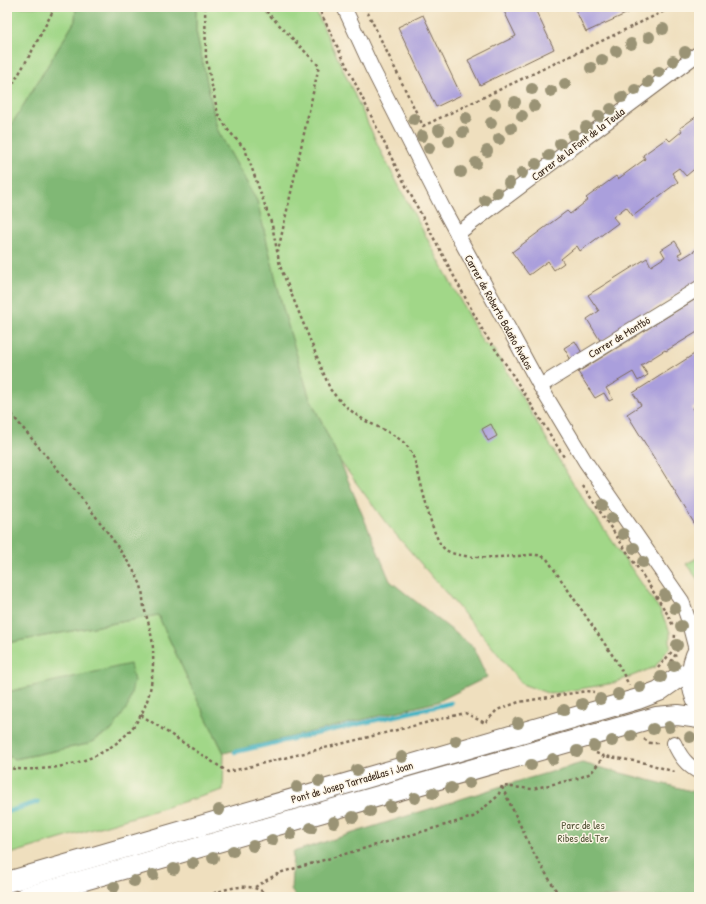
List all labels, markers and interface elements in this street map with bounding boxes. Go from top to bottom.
street label: Carrer de la Font de la Teula [529,104,628,184]
street label: Carrer de Roberto Bolaño Ávalos [462,252,536,372]
street label: Carrer de Montbó [585,313,653,361]
street label: Pont de Josep Tarradellas i Joan [289,758,415,806]
park label: Parc de les Ribes del Ter [557,818,609,845]

